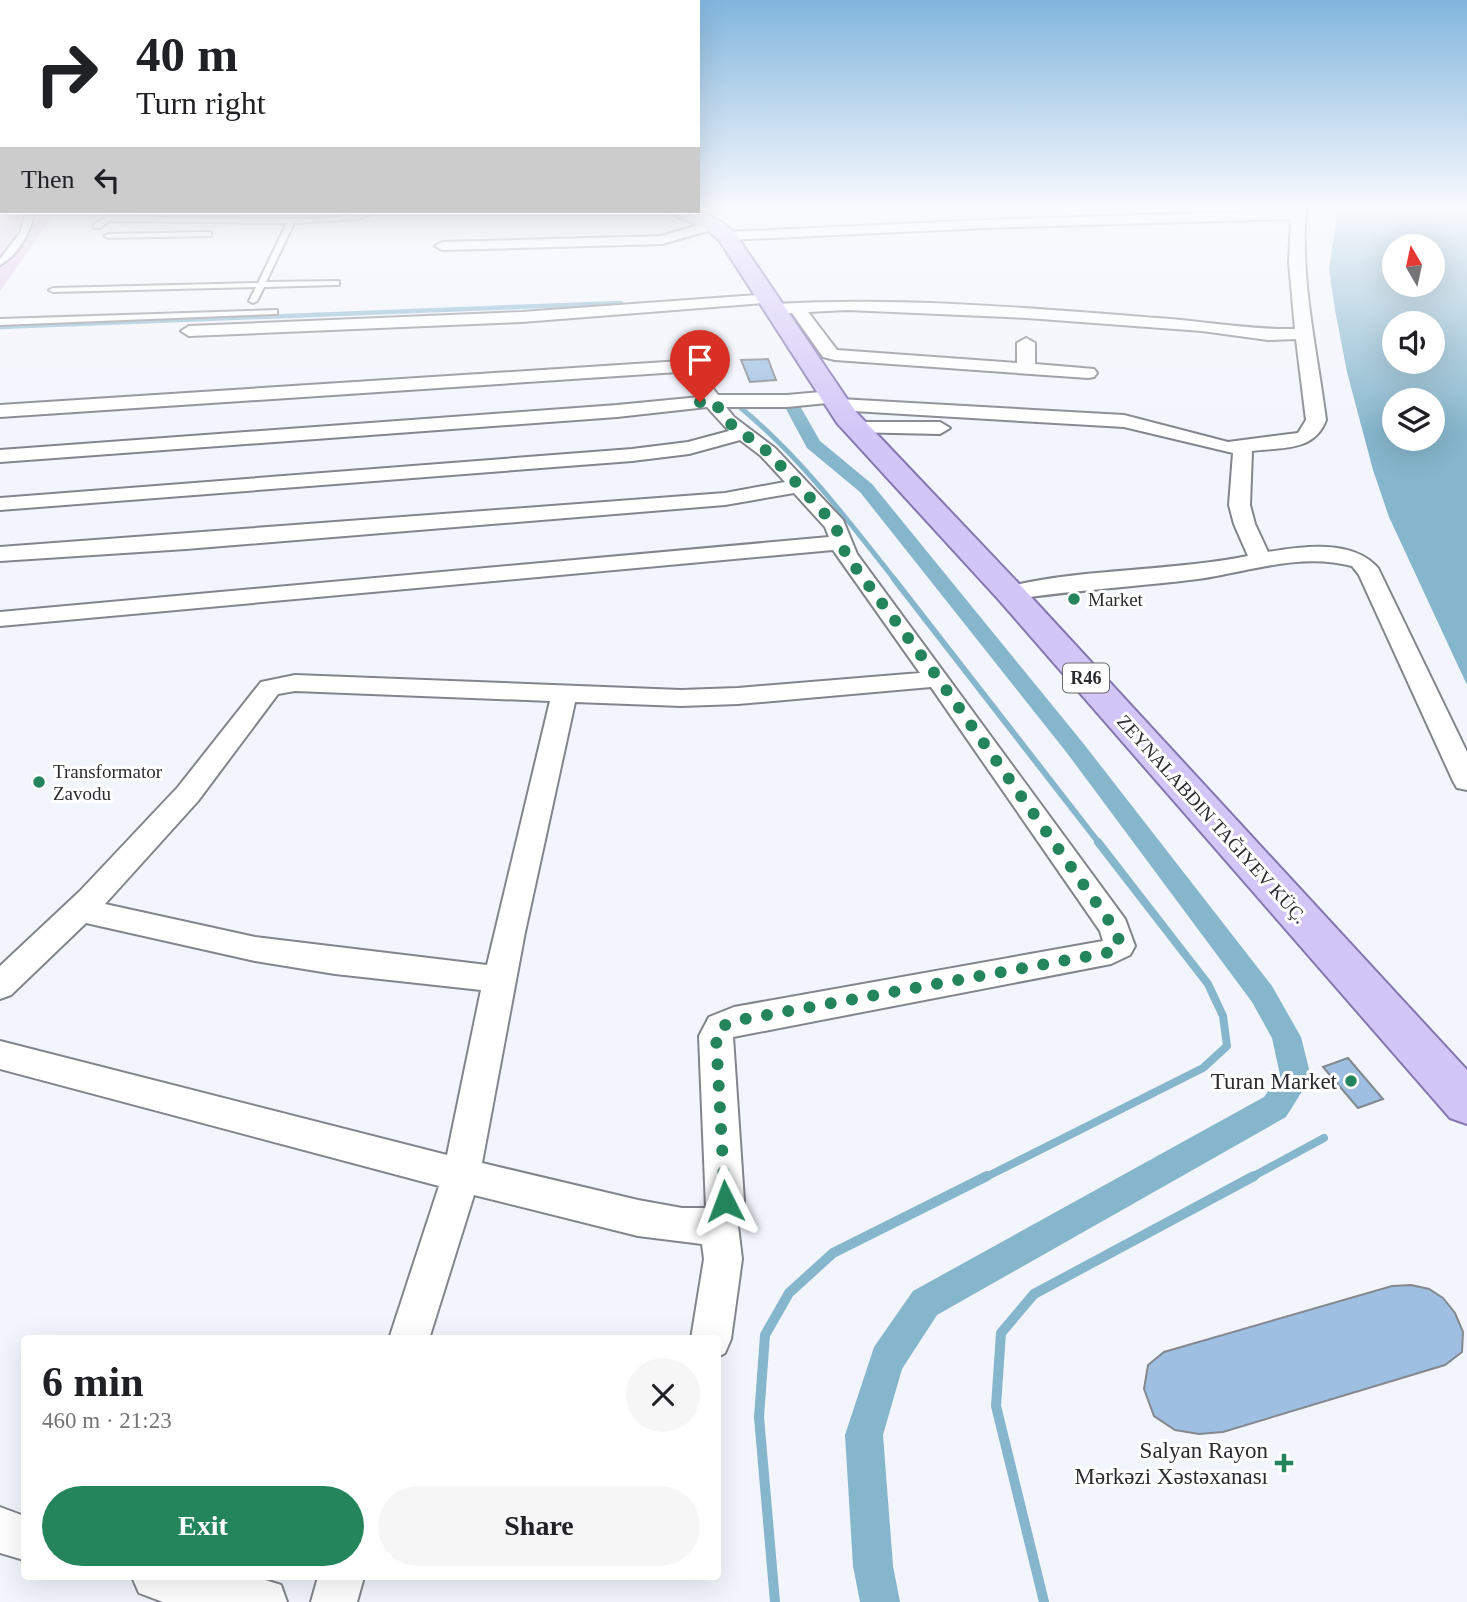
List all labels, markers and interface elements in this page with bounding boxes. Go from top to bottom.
text: 40 m [136,27,238,82]
icon: right [21,28,112,119]
text: Turn right [136,85,266,121]
icon: left [88,161,126,199]
text: Then [21,165,74,194]
north arrow [1382,234,1446,298]
map controls [1382,234,1445,451]
button: sound [1382,311,1445,374]
pin [670,330,730,402]
icon: arrive [681,341,719,379]
button: layers [1382,388,1445,451]
place label: Market [1088,589,1144,610]
marker: Market [1066,591,1082,607]
road number: R46 [1063,664,1109,692]
street label: ZEYNALABDIN TAĞIYEV KÜÇ. [1113,711,1311,927]
place label: Transformator Zavodu [53,761,163,804]
marker: Transformator Zavodu [31,774,47,790]
place label: Turan Market [1211,1069,1338,1094]
marker: Turan Market [1343,1073,1359,1089]
position arrow [688,1164,762,1238]
button: close [626,1358,700,1432]
text: 6 min [42,1359,144,1405]
text: 460 m · 21:23 [42,1408,172,1433]
place label: Salyan Rayon Mərkəzi Xəstəxanası [1074,1438,1268,1489]
marker: Salyan Rayon Mərkəzi Xəstəxanası [1274,1453,1294,1473]
button: Exit [42,1486,364,1566]
button: Share [378,1486,700,1566]

